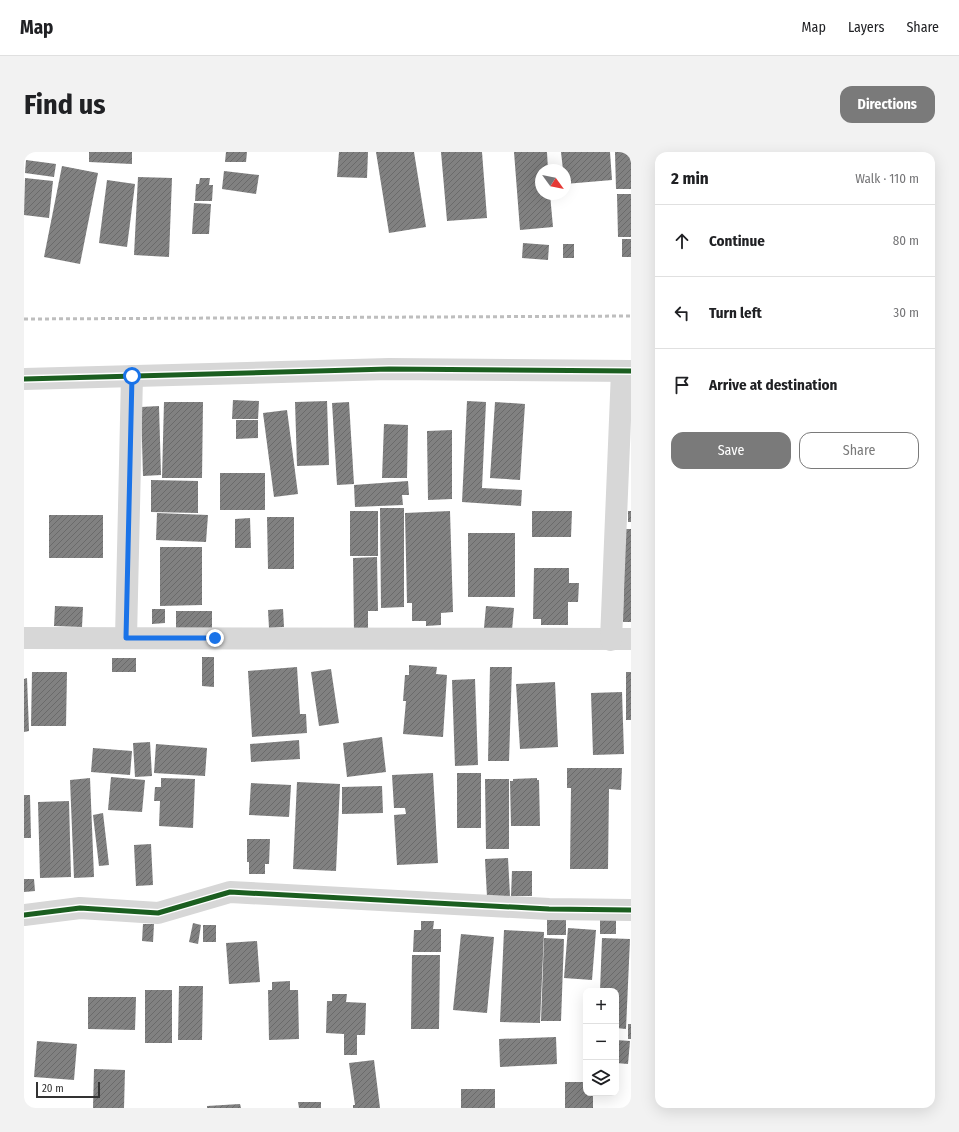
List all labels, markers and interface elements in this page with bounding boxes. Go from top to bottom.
text: Map [20,16,53,39]
text: Map [802,19,826,36]
text: Layers [848,19,884,36]
text: Share [906,19,939,36]
button: Directions [840,86,935,123]
text: Find us [24,88,106,121]
north arrow [535,164,571,200]
text: 2 min [671,168,709,189]
text: Walk · 110 m [855,171,919,186]
icon: ahead [671,230,693,252]
text: Continue [709,232,765,250]
text: 80 m [893,233,919,248]
icon: left [671,302,693,324]
text: Turn left [709,304,762,322]
text: 30 m [893,305,919,320]
route start [123,367,141,385]
icon: arrive [671,374,693,396]
text: Arrive at destination [709,376,837,394]
button: Save [671,432,791,469]
button: Share [799,432,919,469]
route end [206,629,224,647]
map controls [583,988,619,1096]
button: + [583,988,619,1024]
button: − [583,1024,619,1060]
button: layers [583,1060,619,1096]
scale bar [36,1080,100,1099]
text: 20 m [42,1082,64,1095]

